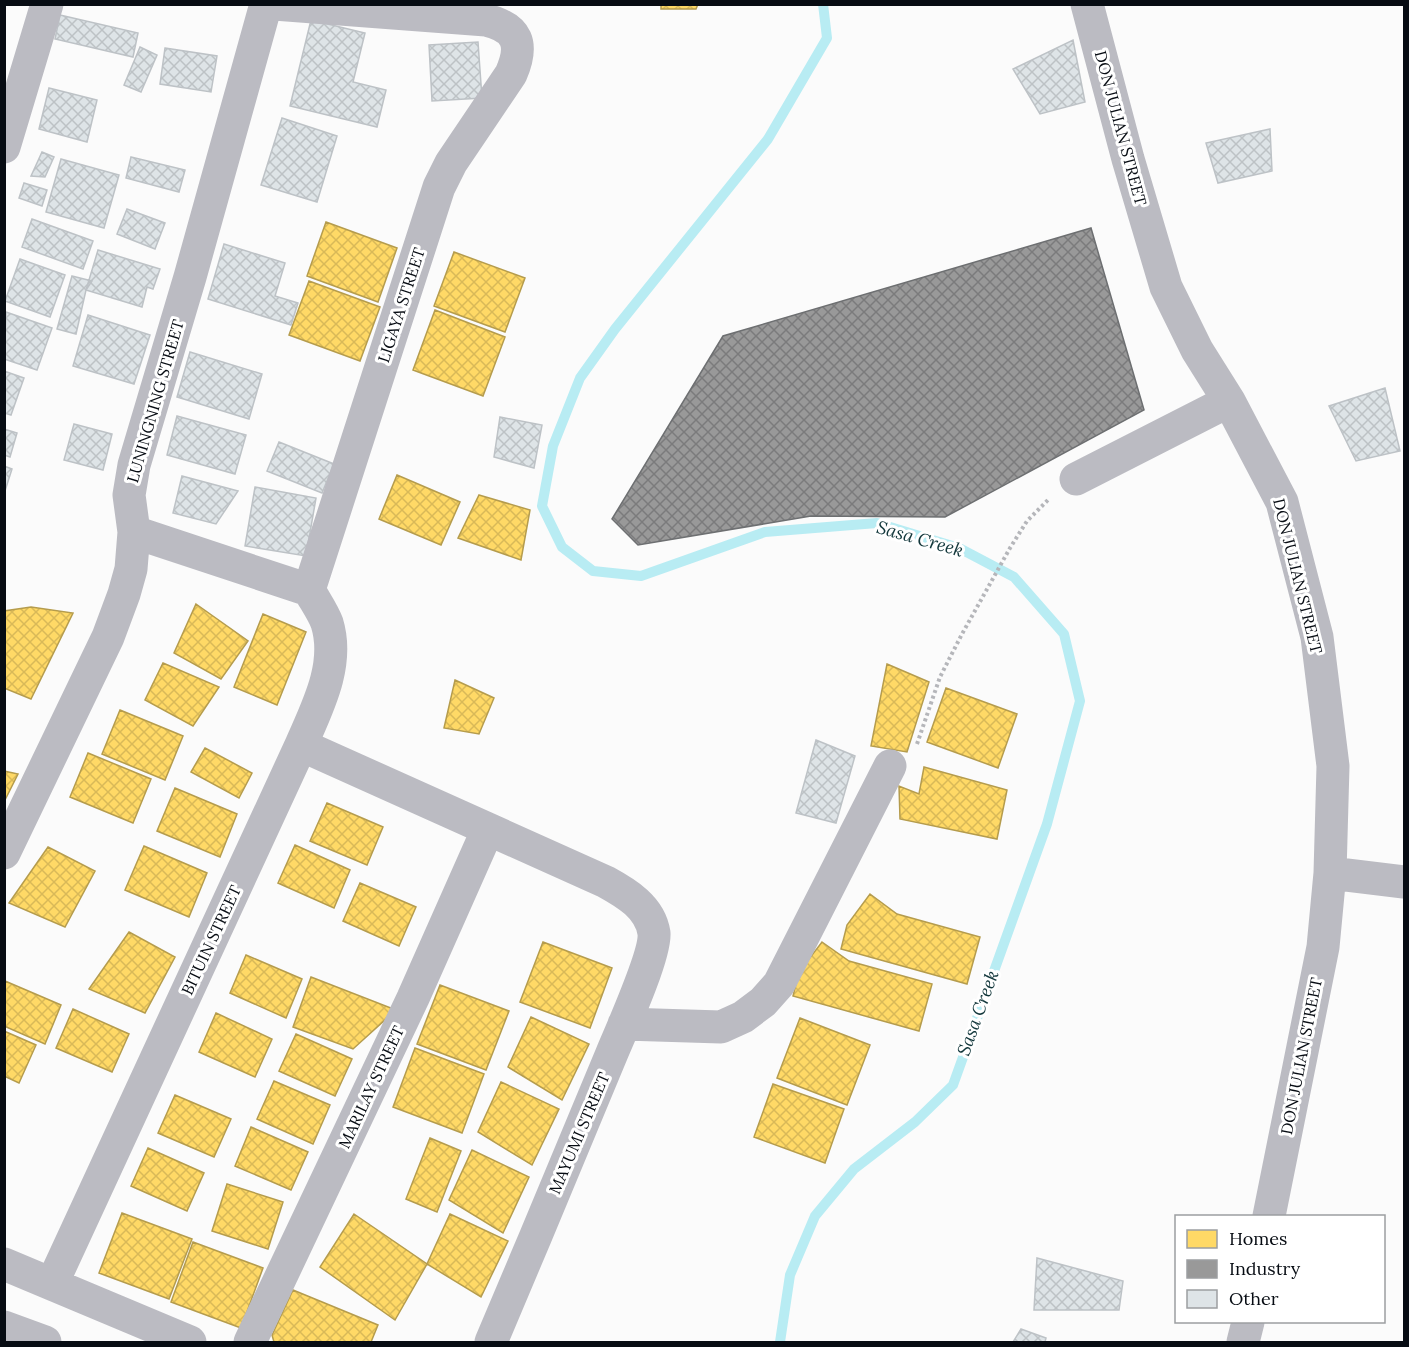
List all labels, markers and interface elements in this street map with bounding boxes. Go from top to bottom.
street label: DON JULIAN STREET [1091,48,1151,208]
street label: LIGAYA STREET [373,245,429,365]
street label: LUNINGNING STREET [122,317,188,485]
street label: DON JULIAN STREET [1269,496,1327,656]
water label: Sasa Creek [874,515,966,562]
street label: BITUIN STREET [177,882,245,998]
water label: Sasa Creek [951,967,1004,1059]
street label: DON JULIAN STREET [1276,976,1326,1136]
street label: MARILAY STREET [334,1023,408,1151]
street label: MAYUMI STREET [544,1069,614,1197]
legend [1175,1215,1385,1323]
text: Homes [1229,1227,1287,1250]
text: Industry [1229,1257,1301,1280]
text: Other [1229,1287,1279,1310]

